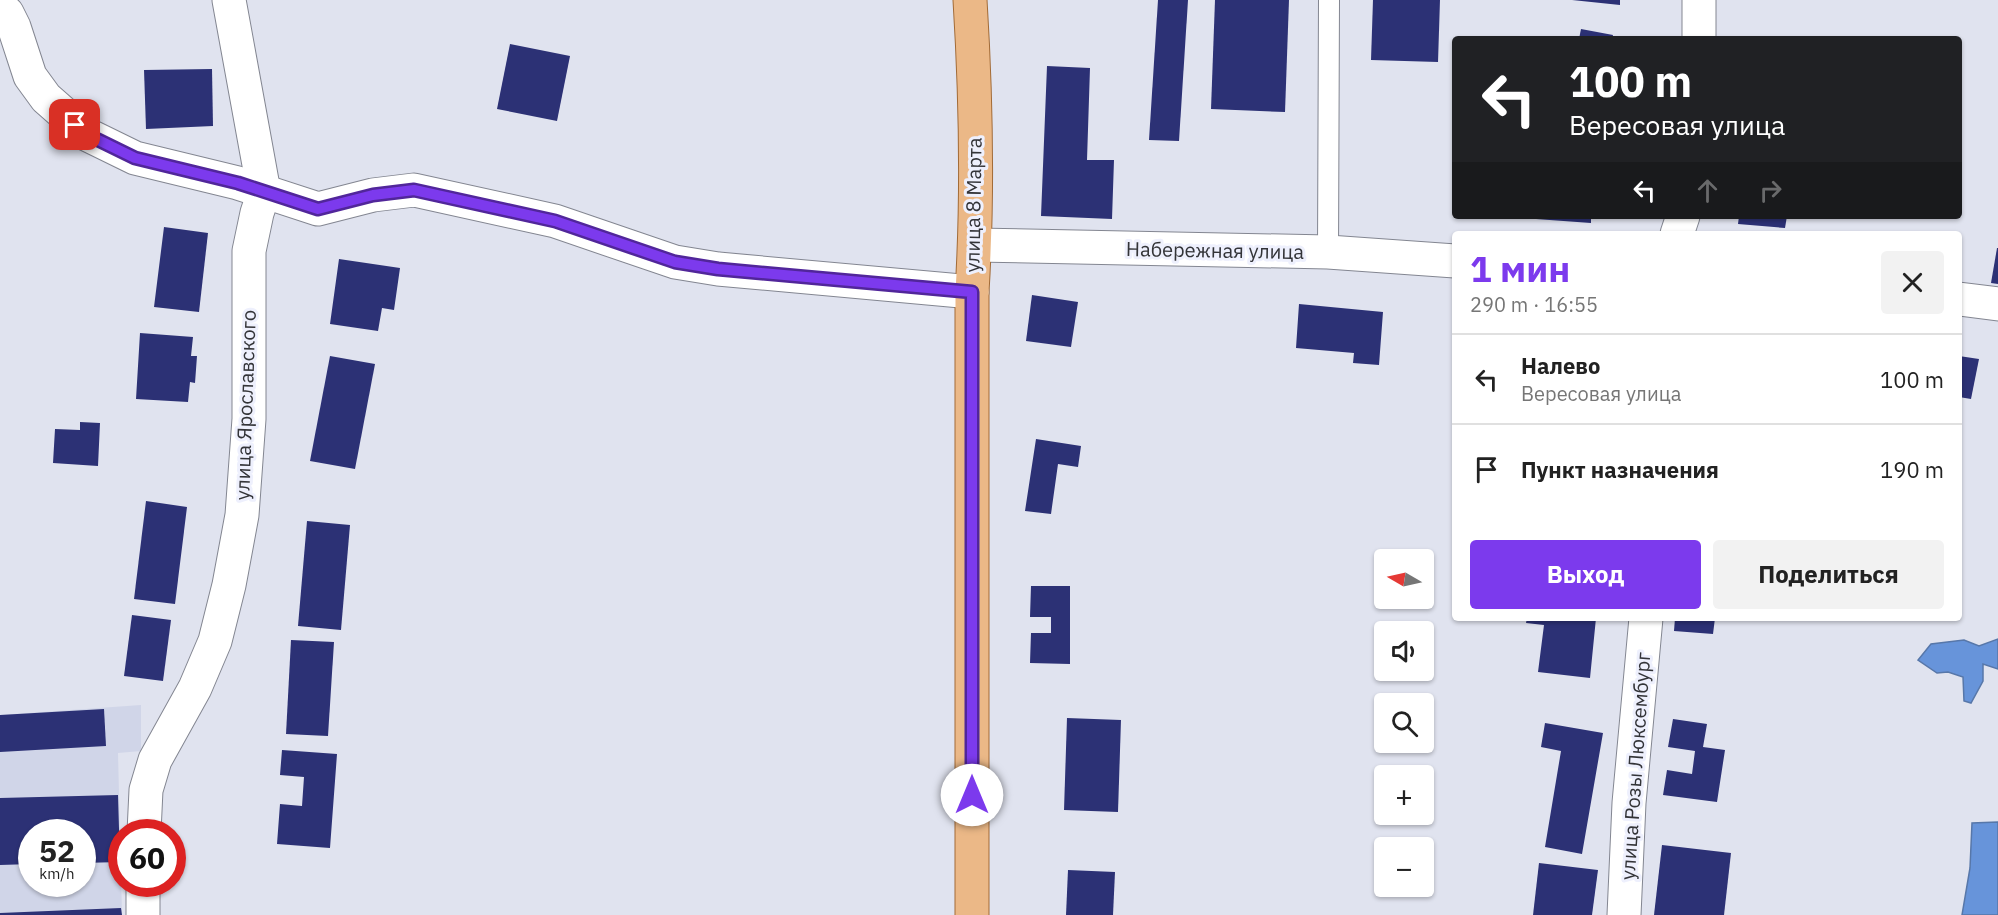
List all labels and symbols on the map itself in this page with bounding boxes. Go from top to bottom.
pin [49,99,100,150]
street label: улица 8 Марта [958,137,988,273]
street label: Набережная улица [1126,235,1305,265]
street label: улица Ярославского [228,309,262,501]
north arrow [1374,549,1434,609]
street label: улица Розы Люксембург [1614,651,1656,881]
position arrow [940,763,1004,827]
speed limit sign: 60 [108,819,186,897]

